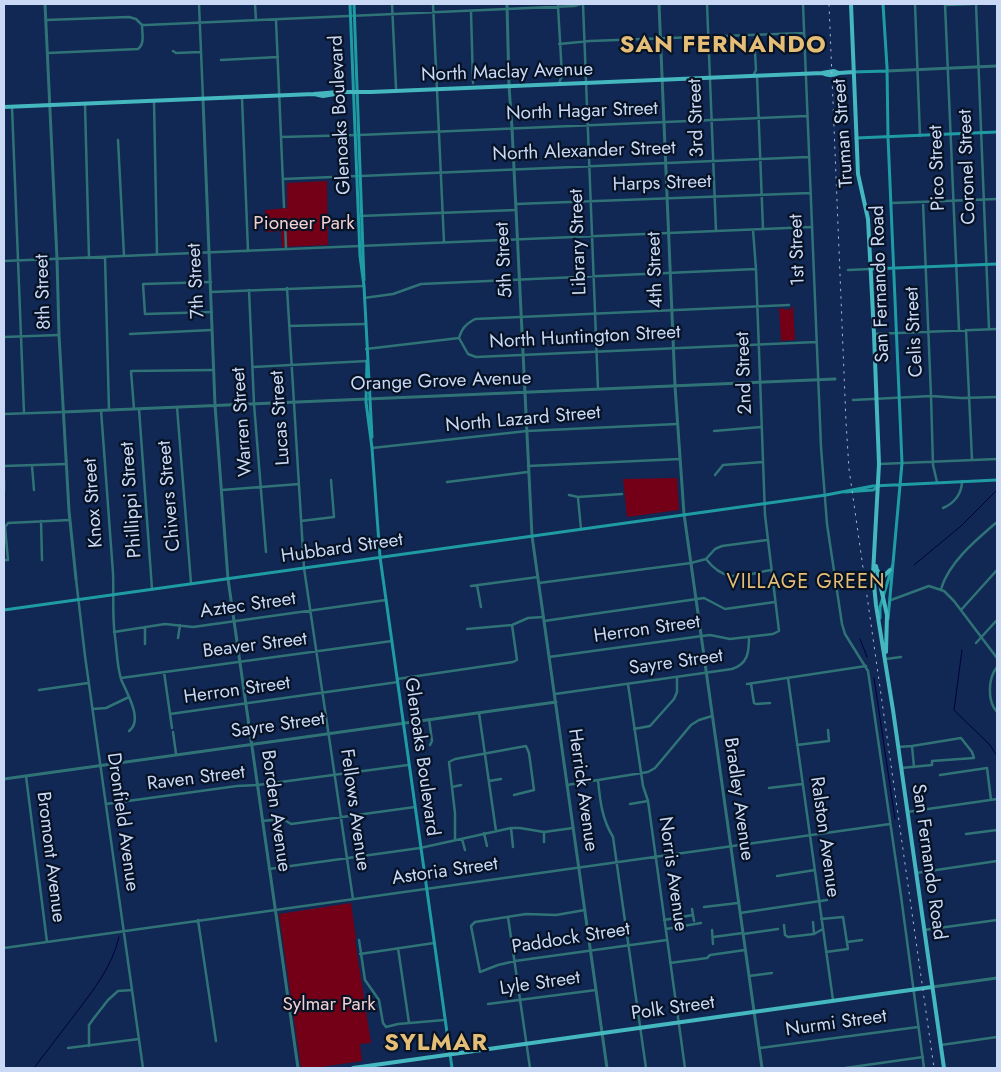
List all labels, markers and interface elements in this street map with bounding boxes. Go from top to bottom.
district label: SAN FERNANDO [618,32,828,60]
street label: Glenoaks Boulevard [325,35,357,195]
street label: North Maclay Avenue [421,59,593,87]
street label: 3rd Street [684,78,710,158]
street label: Truman Street [829,78,859,188]
street label: North Hagar Street [506,98,658,126]
street label: Coronel Street [955,109,981,225]
street label: Pico Street [925,125,951,211]
street label: North Alexander Street [492,137,676,167]
street label: Harps Street [612,171,712,197]
street label: Library Street [566,188,592,296]
street label: San Fernando Road [867,205,895,363]
park label: Pioneer Park [253,213,355,235]
street label: 1st Street [785,214,811,286]
street label: 5th Street [492,221,518,299]
street label: 4th Street [643,231,669,309]
street label: 7th Street [184,243,210,319]
street label: 8th Street [31,254,57,330]
street label: Celis Street [901,286,929,378]
street label: North Huntington Street [489,322,681,354]
street label: 2nd Street [732,331,758,415]
street label: Warren Street [228,367,258,477]
street label: Orange Grove Avenue [350,367,532,397]
street label: Lucas Street [266,370,296,466]
street label: North Lazard Street [444,402,602,438]
street label: Chivers Street [154,440,186,552]
street label: Phillippi Street [117,441,147,559]
street label: Knox Street [79,457,109,549]
street label: Hubbard Street [280,529,404,569]
district label: VILLAGE GREEN [725,571,887,595]
street label: Aztec Street [199,588,297,624]
street label: Herron Street [592,611,702,649]
street label: Beaver Street [202,628,308,664]
street label: Sayre Street [627,645,725,681]
street label: Herron Street [182,672,292,710]
street label: Glenoaks Boulevard [399,676,443,838]
street label: Sayre Street [229,708,327,744]
street label: Herrick Avenue [562,727,602,853]
street label: Bradley Avenue [718,736,758,862]
street label: Fellows Avenue [334,748,374,872]
street label: Borden Avenue [255,749,295,873]
street label: Dronfield Avenue [101,751,143,893]
street label: Raven Street [146,762,246,796]
street label: Ralston Avenue [804,775,844,899]
street label: San Fernando Road [906,782,950,942]
street label: Bromont Avenue [31,790,69,924]
street label: Norris Avenue [653,815,691,933]
street label: Astoria Street [391,853,499,891]
street label: Paddock Street [510,918,632,960]
street label: Lyle Street [498,967,582,1001]
street label: Polk Street [630,992,716,1026]
park label: Sylmar Park [282,994,376,1016]
street label: Nurmi Street [784,1006,888,1042]
district label: SYLMAR [383,1030,489,1058]

